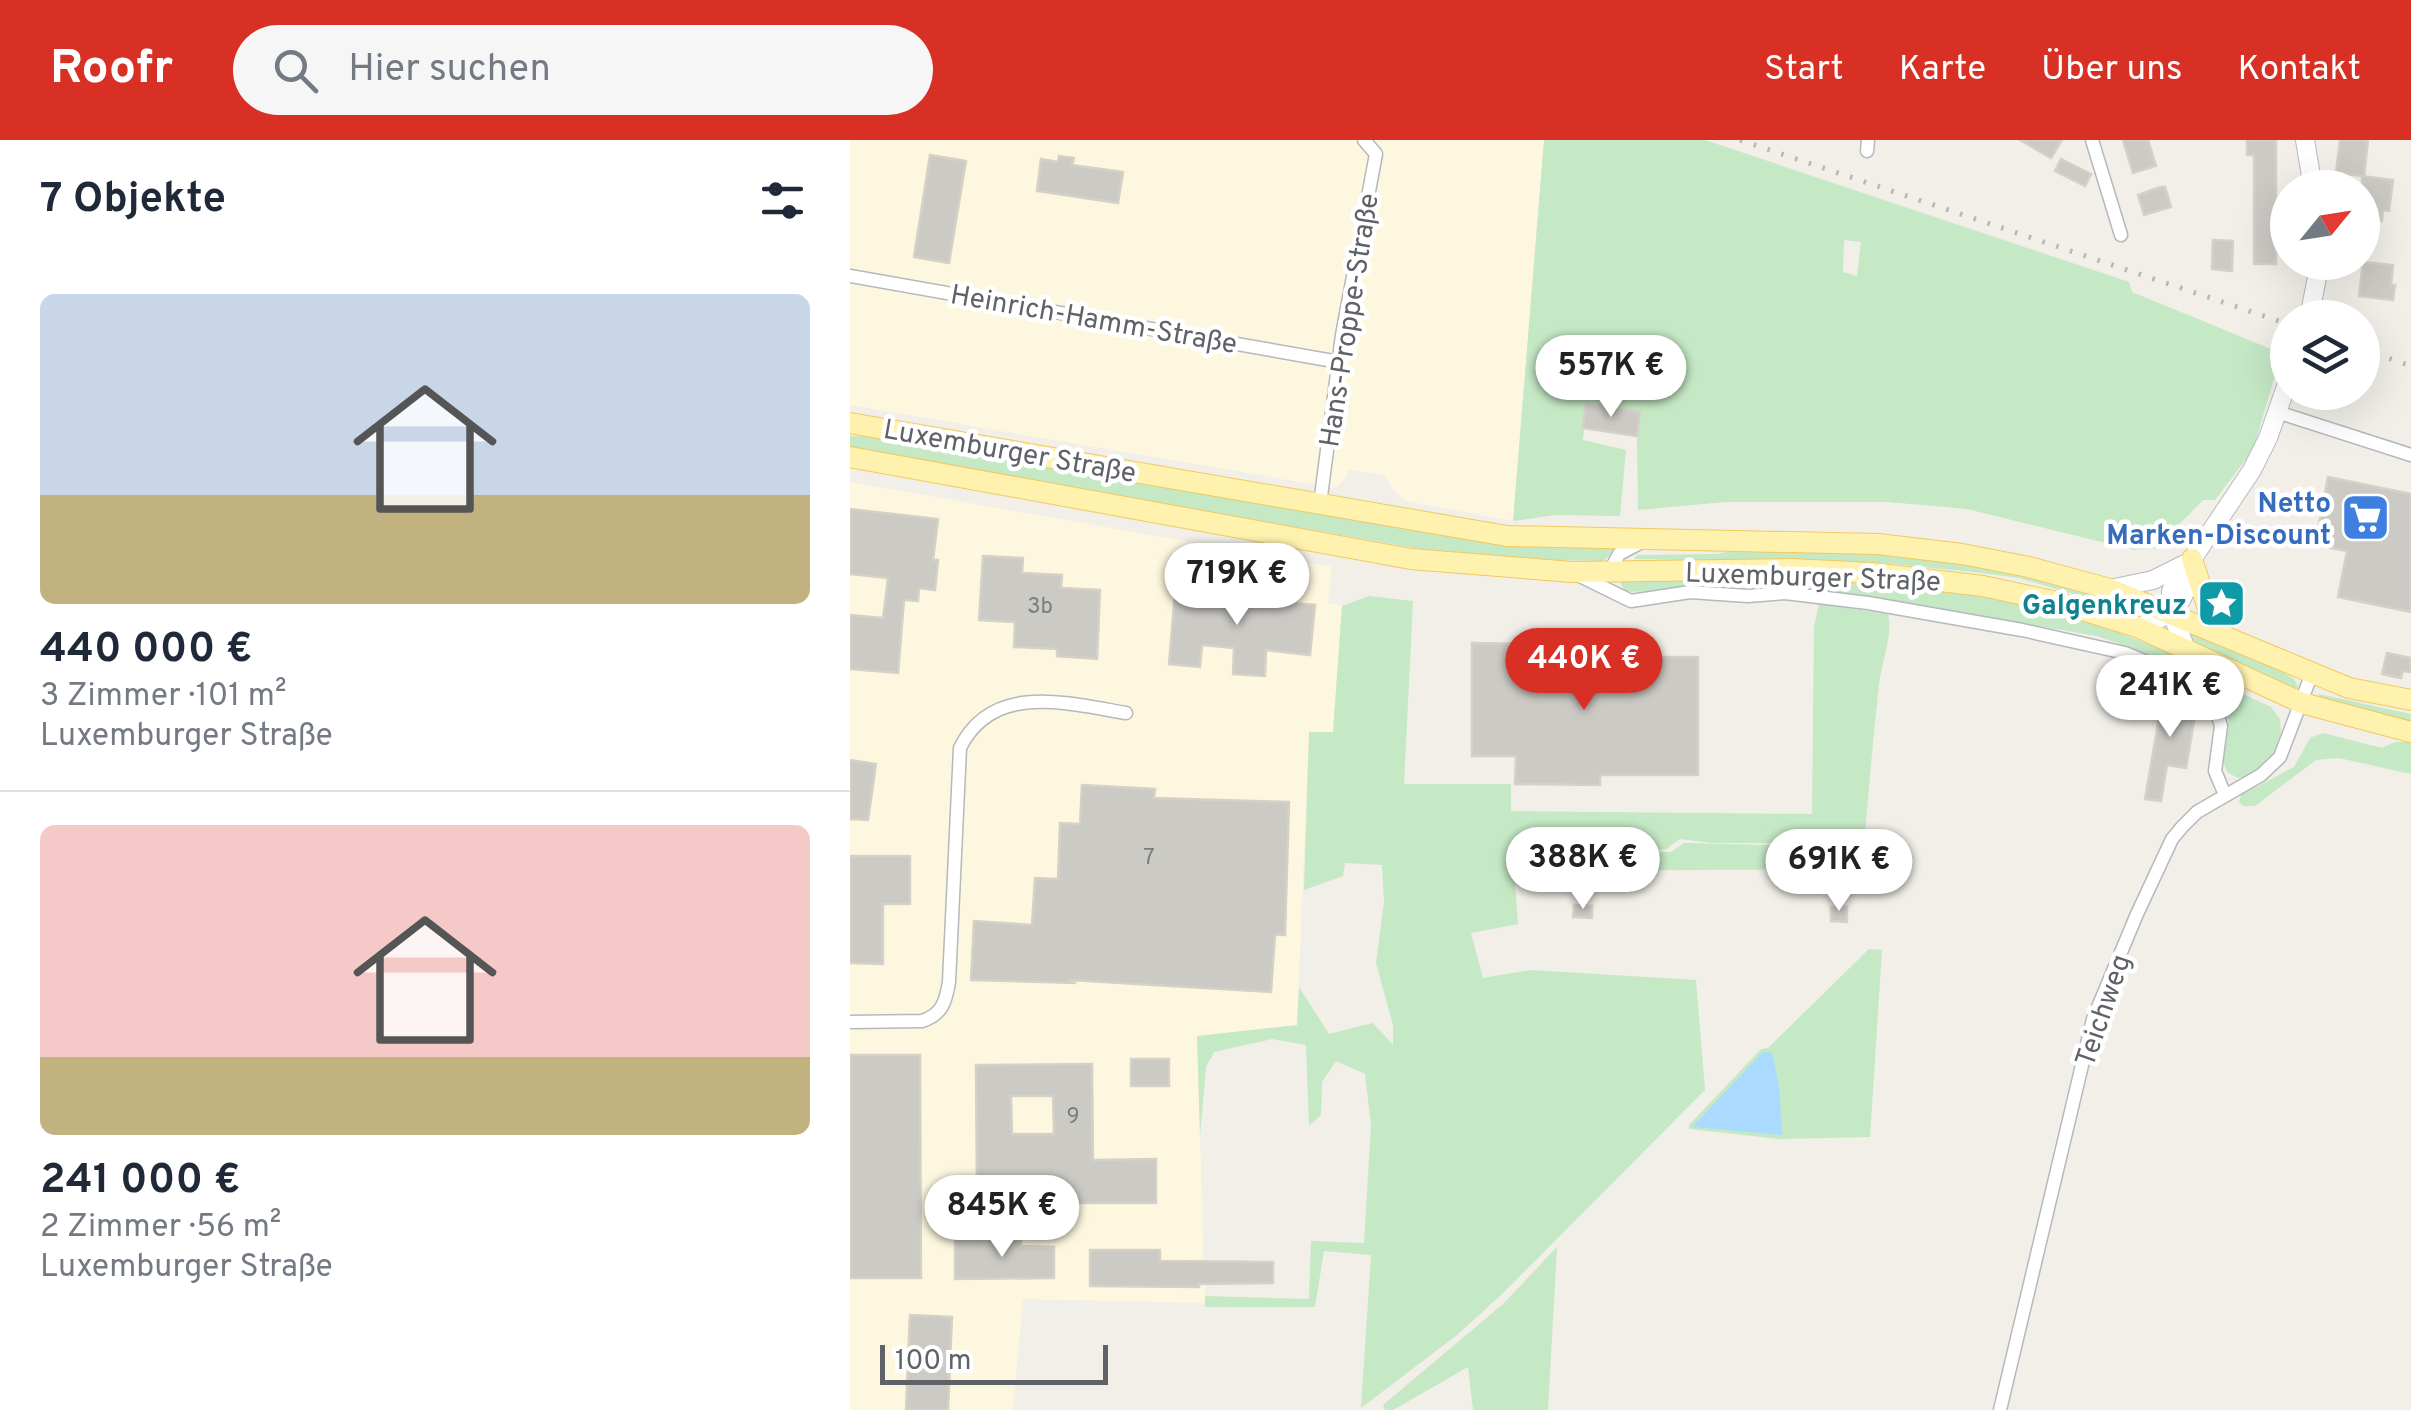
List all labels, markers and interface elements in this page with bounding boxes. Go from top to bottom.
search box [233,25,933,115]
text: Roofr [50,40,173,100]
icon: search [268,43,323,98]
text: Hier suchen [348,46,551,95]
text: Start [1764,48,1844,92]
text: Karte [1899,48,1986,92]
text: Über uns [2041,48,2182,92]
text: Kontakt [2237,48,2361,92]
north arrow [2270,170,2380,280]
map controls [2270,170,2380,410]
icon: filters [755,173,810,228]
text: 7 Objekte [40,174,226,227]
street label: Hans-Proppe-Straße [1313,191,1389,450]
street label: Heinrich-Hamm-Straße [947,278,1240,364]
button: layers [2270,300,2380,410]
pin: 557K € [1530,335,1692,420]
text: 557K € [1557,347,1665,387]
icon: home [335,359,515,539]
street label: Luxemburger Straße [880,413,1139,493]
place label: Netto Marken-Discount [2106,487,2331,555]
supermarket icon: Netto Marken-Discount [2340,492,2392,544]
pin: 719K € [1156,543,1318,628]
text: 719K € [1186,555,1288,595]
street label: Luxemburger Straße [1684,557,1942,601]
place icon: Galgenkreuz [2196,578,2248,630]
place label: Galgenkreuz [2022,589,2187,625]
house number: 3b [1027,594,1053,621]
text: 440 000 € [40,624,252,677]
pin: 440K € [1503,628,1665,713]
text: 440K € [1527,640,1641,680]
pin: 241K € [2089,655,2251,740]
text: 241K € [2118,667,2222,707]
text: 3 Zimmer · 101 m² [40,677,286,717]
text: Luxemburger Straße [40,717,333,757]
pin: 388K € [1502,827,1664,912]
pin: 691K € [1758,829,1920,914]
text: 388K € [1528,839,1638,879]
text: 691K € [1787,841,1891,881]
house number: 7 [1143,845,1155,872]
icon: home [335,890,515,1070]
street label: Teichweg [2069,950,2141,1072]
house number: 9 [1066,1104,1080,1131]
text: 241 000 € [40,1155,240,1208]
pin: 845K € [921,1175,1083,1260]
text: 845K € [946,1187,1058,1227]
text: 2 Zimmer · 56 m² [40,1208,281,1248]
text: Luxemburger Straße [40,1248,333,1288]
scale bar [880,1340,1108,1384]
text: 100 m [895,1344,971,1380]

